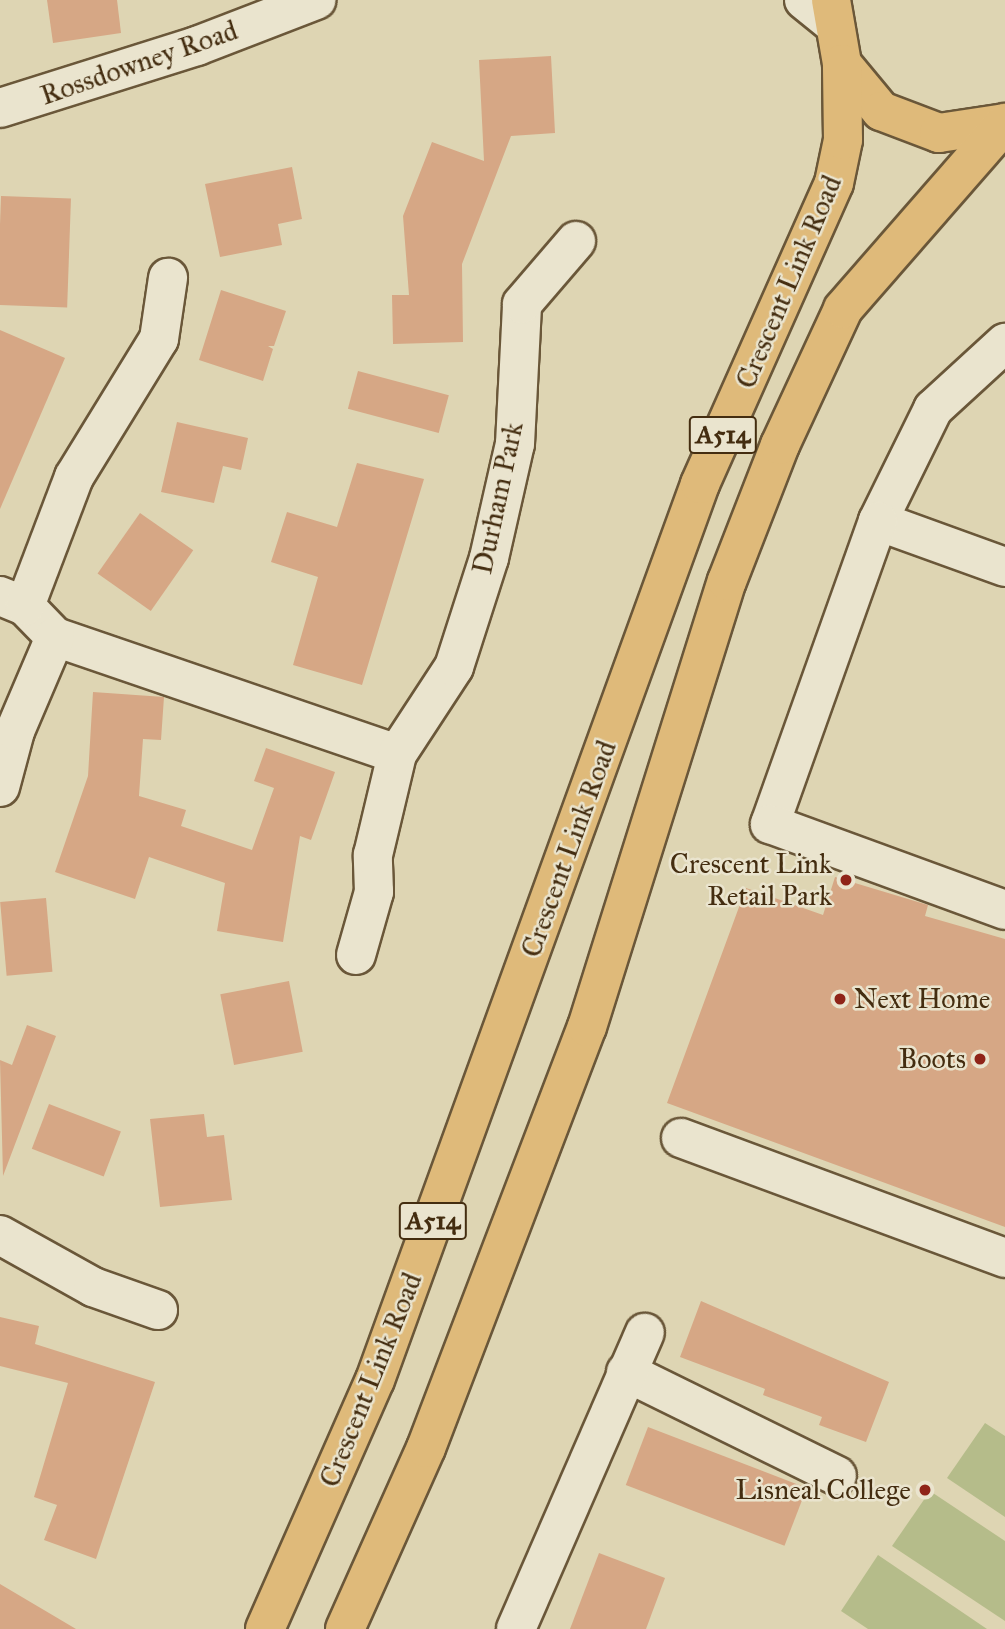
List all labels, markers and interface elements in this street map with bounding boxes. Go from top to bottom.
street label: Rossdowney Road [36,14,242,112]
street label: Crescent Link Road [729,171,849,393]
road number: A514 [688,412,758,458]
street label: Durham Park [465,419,531,577]
street label: Crescent Link Road [514,736,624,962]
place label: Crescent Link Retail Park [670,847,832,913]
marker: Crescent Link Retail Park [838,872,854,888]
place label: Next Home [854,982,990,1016]
marker: Next Home [832,991,848,1007]
place label: Boots [899,1042,966,1076]
marker: Boots [972,1051,988,1067]
road number: A514 [398,1198,468,1244]
street label: Crescent Link Road [313,1268,429,1492]
place label: Lisneal College [735,1473,911,1507]
marker: Lisneal College [917,1482,933,1498]

